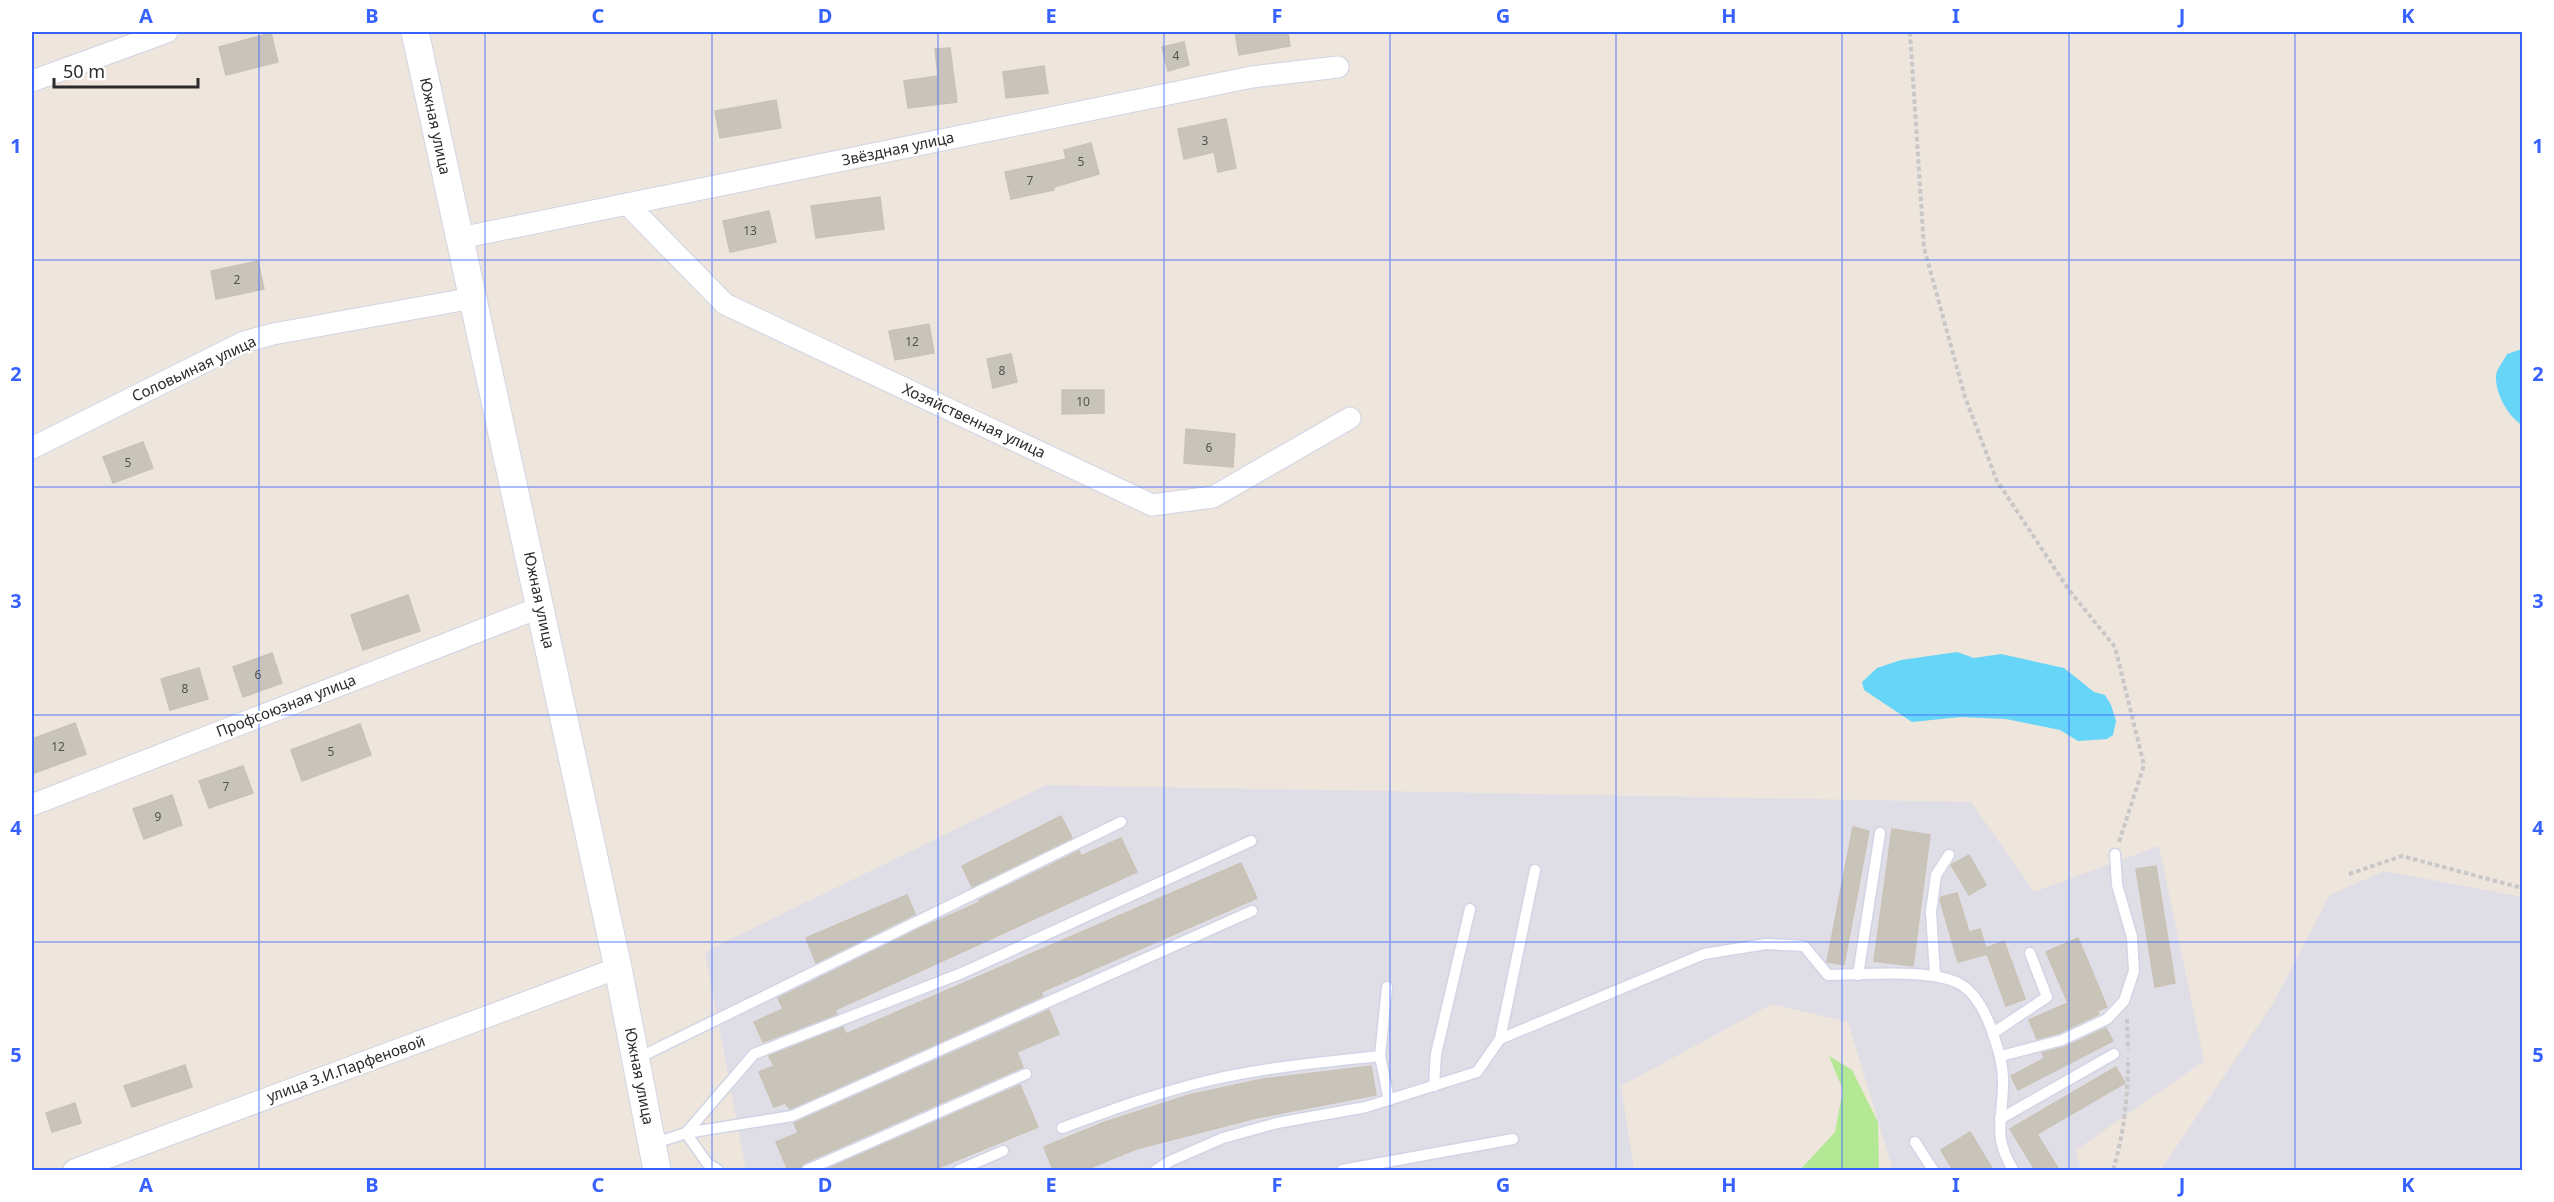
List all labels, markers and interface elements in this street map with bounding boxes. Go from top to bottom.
text: A [139,2,153,29]
text: B [365,2,379,29]
text: C [592,2,605,29]
text: D [818,2,832,29]
text: E [1045,2,1057,29]
text: F [1272,2,1282,29]
text: G [1496,2,1510,29]
text: H [1721,2,1737,29]
text: I [1952,2,1960,29]
text: J [2177,2,2185,29]
text: K [2401,2,2415,29]
house number: 4 [1173,47,1180,64]
scale bar [54,51,198,89]
text: 50 m [63,59,105,83]
street label: Южная улица [416,75,456,176]
street label: Звёздная улица [840,126,956,170]
text: 1 [10,132,22,159]
house number: 3 [1202,132,1209,149]
text: 1 [2532,132,2544,159]
house number: 5 [1078,153,1085,170]
house number: 7 [1027,172,1034,189]
house number: 13 [743,222,757,239]
house number: 2 [234,271,241,288]
street label: Соловьиная улица [128,331,259,406]
house number: 12 [905,333,919,350]
text: 2 [10,360,22,387]
text: 2 [2532,360,2544,387]
house number: 8 [999,362,1006,379]
street label: Хозяйственная улица [900,378,1049,462]
house number: 10 [1076,393,1090,410]
house number: 6 [1206,439,1213,456]
house number: 5 [125,454,132,471]
street label: Южная улица [520,549,560,650]
text: 3 [10,587,22,614]
text: 3 [2532,587,2544,614]
house number: 6 [255,666,262,683]
street label: Профсоюзная улица [213,669,358,741]
house number: 8 [182,680,189,697]
house number: 12 [51,738,65,755]
house number: 5 [328,743,335,760]
house number: 7 [223,778,230,795]
house number: 9 [155,808,162,825]
text: 4 [10,814,22,841]
text: 4 [2532,814,2544,841]
street label: Южная улица [621,1025,659,1126]
street label: улица З.И.Парфеновой [264,1030,428,1106]
text: 5 [10,1041,22,1068]
text: 5 [2532,1041,2544,1068]
text: A [139,1171,153,1198]
text: B [365,1171,379,1198]
text: C [592,1171,605,1198]
text: D [818,1171,832,1198]
text: E [1045,1171,1057,1198]
text: F [1272,1171,1282,1198]
text: G [1496,1171,1510,1198]
text: H [1721,1171,1737,1198]
text: I [1952,1171,1960,1198]
text: J [2177,1171,2185,1198]
text: K [2401,1171,2415,1198]

